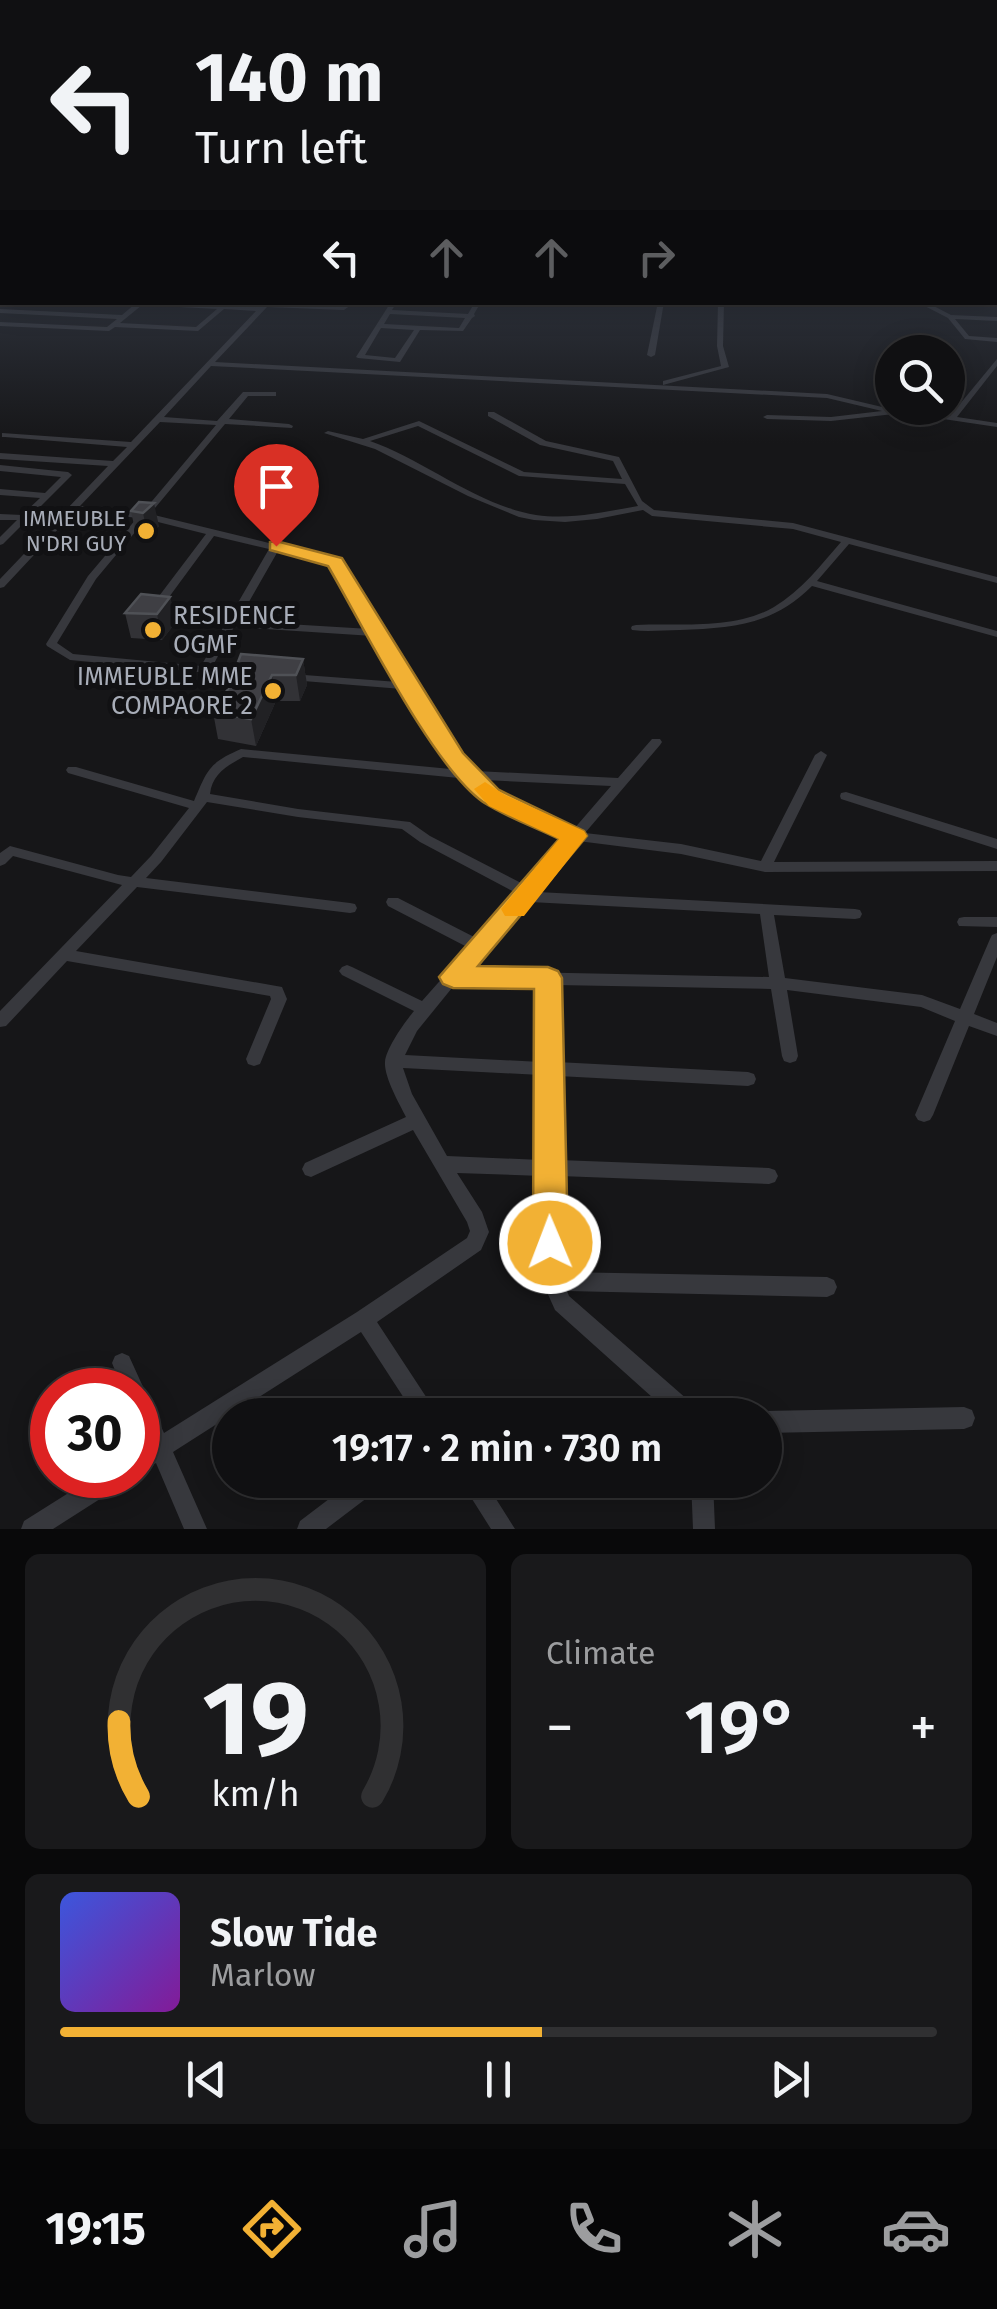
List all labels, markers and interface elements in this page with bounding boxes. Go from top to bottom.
text: 140 m [195,36,384,120]
icon: left [30,40,160,170]
text: Turn left [195,121,367,175]
icon: left [314,230,369,285]
icon: ahead [419,230,474,285]
icon: ahead [524,230,579,285]
icon: right [629,230,684,285]
map controls [875,335,965,425]
button: search [875,335,965,425]
pin [234,444,319,547]
icon: arrive [249,459,304,514]
place label: IMMEUBLE N'DRI GUY [23,505,126,557]
marker: IMMEUBLE N'DRI GUY [135,520,157,542]
place label: RESIDENCE OGMF [173,601,296,660]
marker: RESIDENCE OGMF [142,619,164,641]
place label: IMMEUBLE MME COMPAORE 2 [77,662,253,721]
marker: IMMEUBLE MME COMPAORE 2 [262,680,284,702]
position arrow [498,1191,602,1295]
speed limit sign: 30 [30,1368,160,1498]
text: 19:17 · 2 min · 730 m [332,1425,662,1471]
text: Climate [546,1634,655,1672]
text: 19 [202,1657,309,1782]
text: 19° [684,1683,799,1773]
text: − [546,1695,574,1761]
text: + [910,1695,937,1761]
text: km/h [211,1773,300,1815]
text: Slow Tide [210,1910,378,1956]
text: Marlow [210,1956,316,1994]
icon: previous [179,2052,234,2107]
icon: pause [471,2052,526,2107]
icon: next [763,2052,818,2107]
icon: directions [237,2194,307,2264]
icon: music [398,2194,468,2264]
icon: phone [559,2194,629,2264]
icon: climate [720,2194,790,2264]
icon: car [881,2194,951,2264]
text: 19:15 [46,2202,146,2256]

